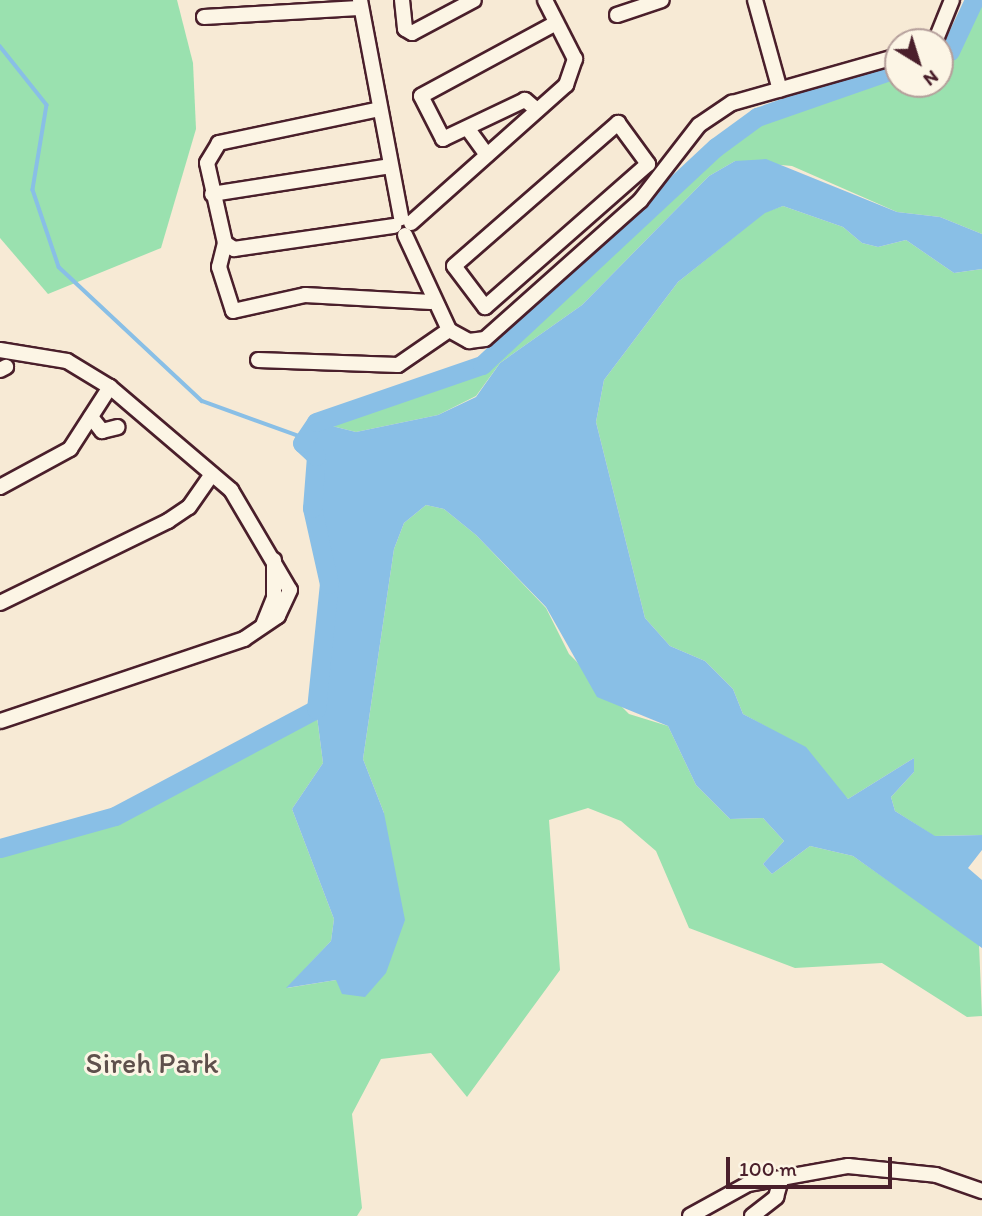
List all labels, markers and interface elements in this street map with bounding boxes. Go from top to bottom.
north arrow [884,28,954,98]
text: N [919,65,943,91]
park label: Sireh Park [86,1045,218,1081]
scale bar [730,1142,896,1186]
text: 100 m [739,1156,797,1181]

